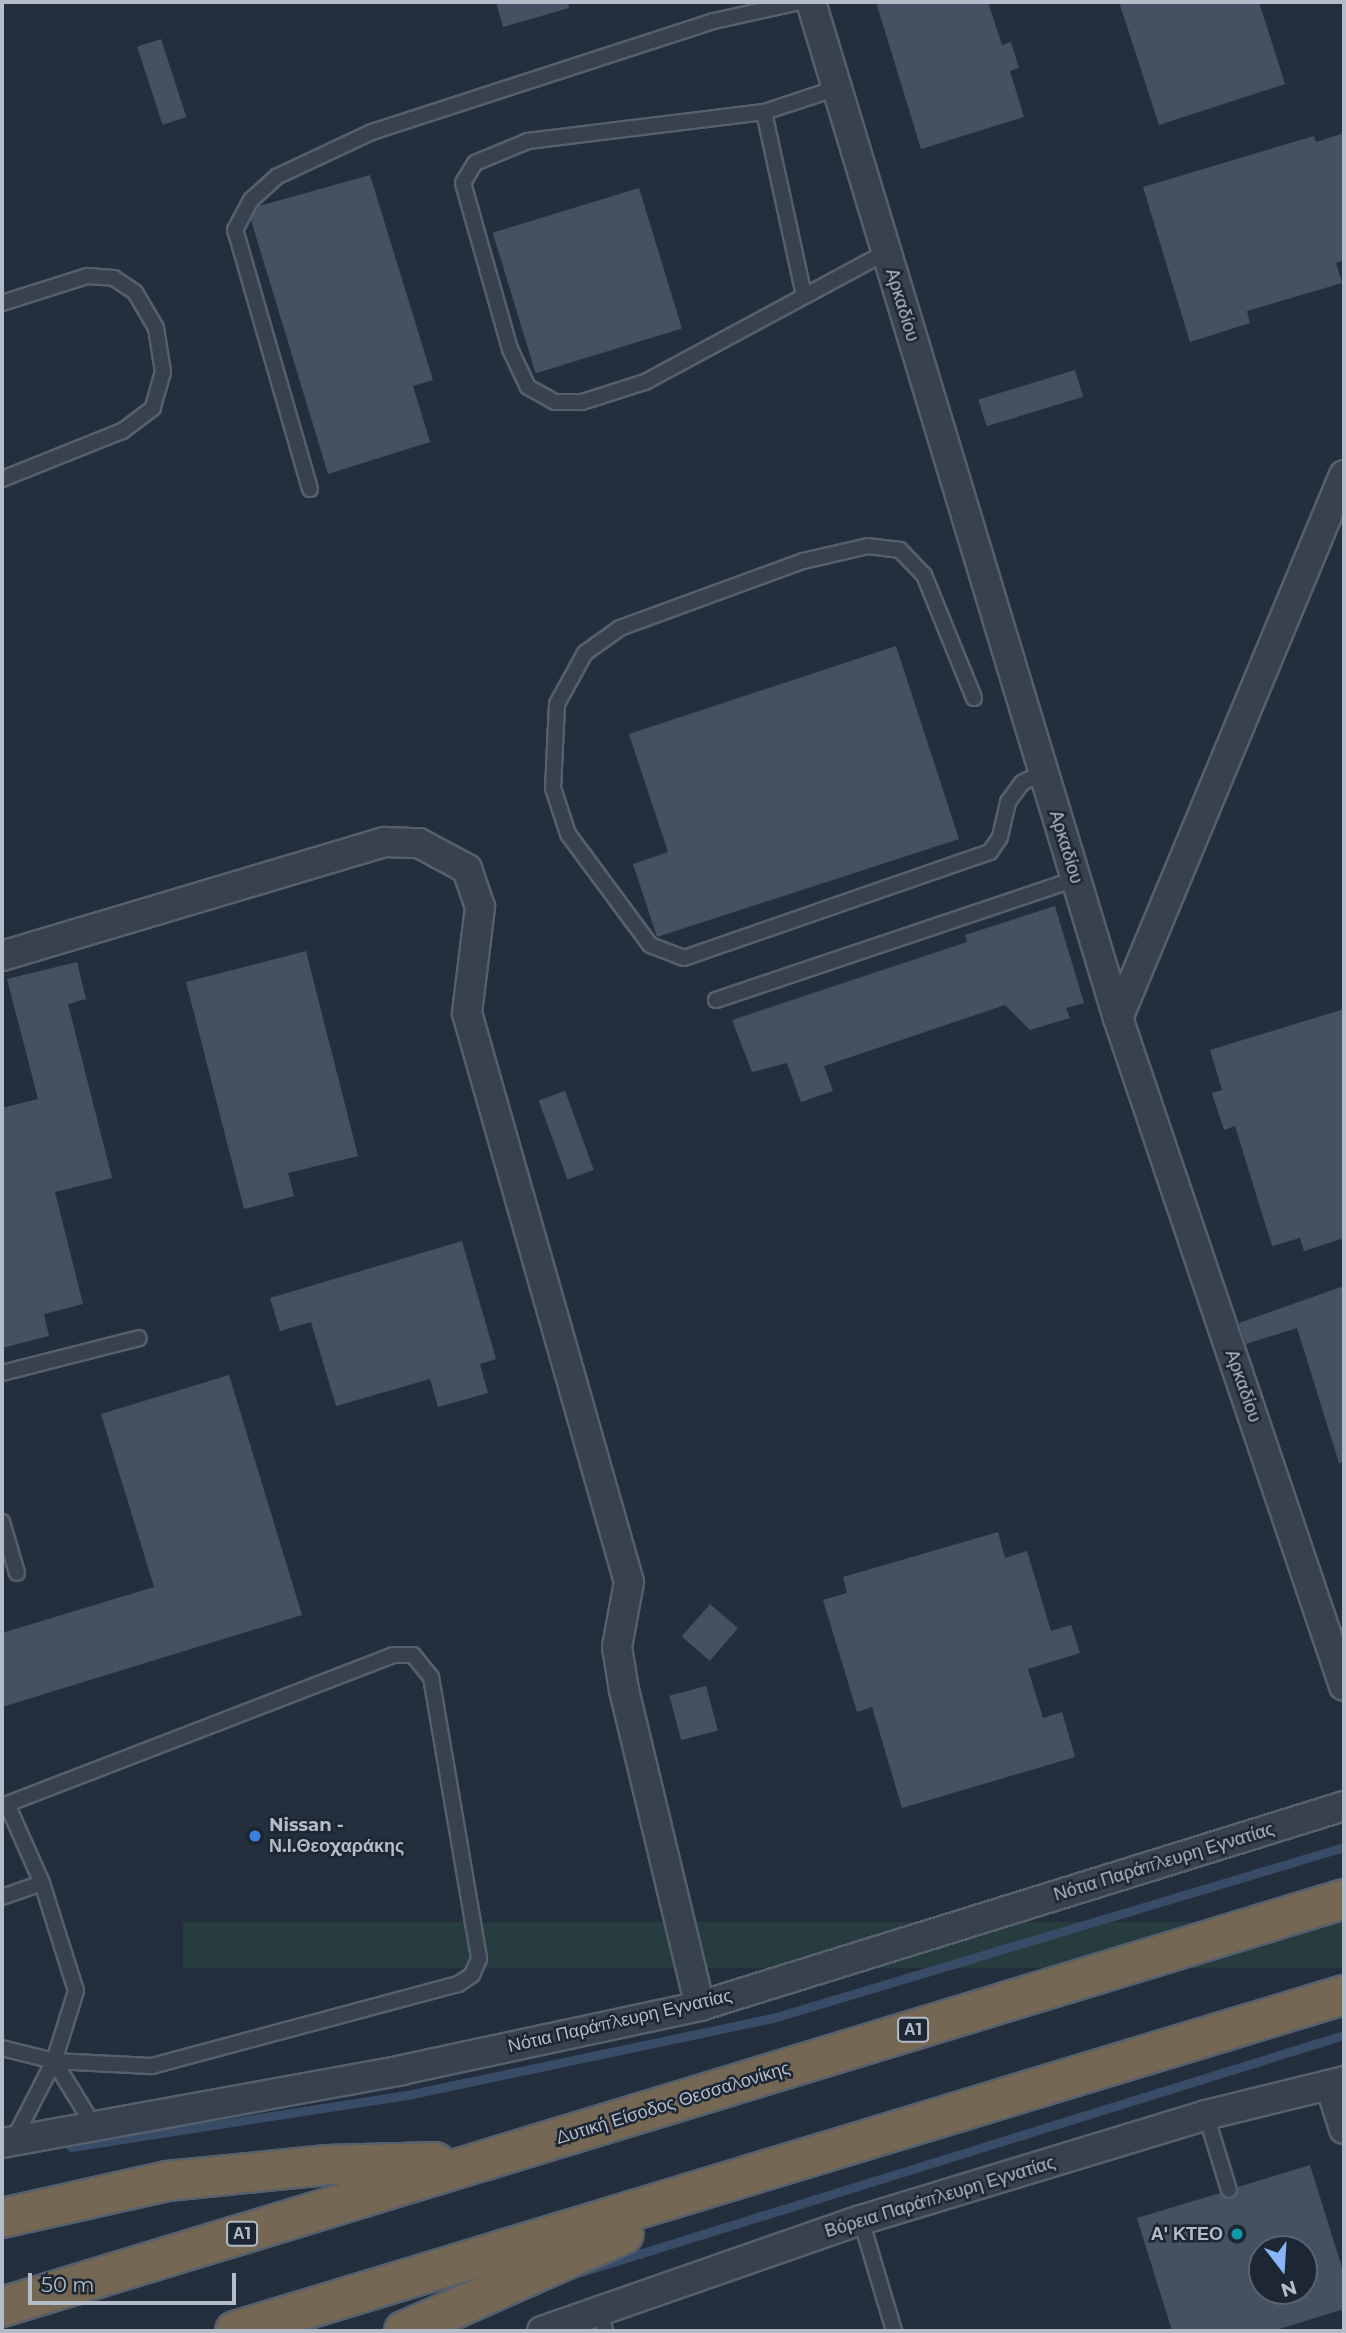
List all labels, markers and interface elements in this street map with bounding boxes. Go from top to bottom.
street label: Αρκαδίου [881,266,923,344]
street label: Αρκαδίου [1045,808,1087,886]
street label: Αρκαδίου [1221,1347,1265,1425]
place label: Nissan - Ν.Ι.Θεοχαράκης [269,1815,404,1857]
street label: Νότια Παράπλευρη Εγνατίας [1051,1818,1277,1906]
marker: Nissan - Ν.Ι.Θεοχαράκης [247,1828,263,1844]
street label: Νότια Παράπλευρη Εγνατίας [506,1985,734,2057]
road number: Α1 [895,2018,930,2042]
street label: Δυτική Είσοδος Θεσσαλονίκης [554,2057,792,2149]
street label: Βόρεια Παράπλευρη Εγνατίας [822,2152,1058,2242]
road number: Α1 [224,2222,260,2246]
place label: Α' ΚΤΕΟ [1151,2223,1223,2245]
marker: Α' ΚΤΕΟ [1229,2226,1245,2242]
north arrow [1248,2235,1318,2305]
scale bar [32,2260,240,2304]
text: 50 m [41,2272,95,2297]
text: N [1278,2275,1299,2302]

